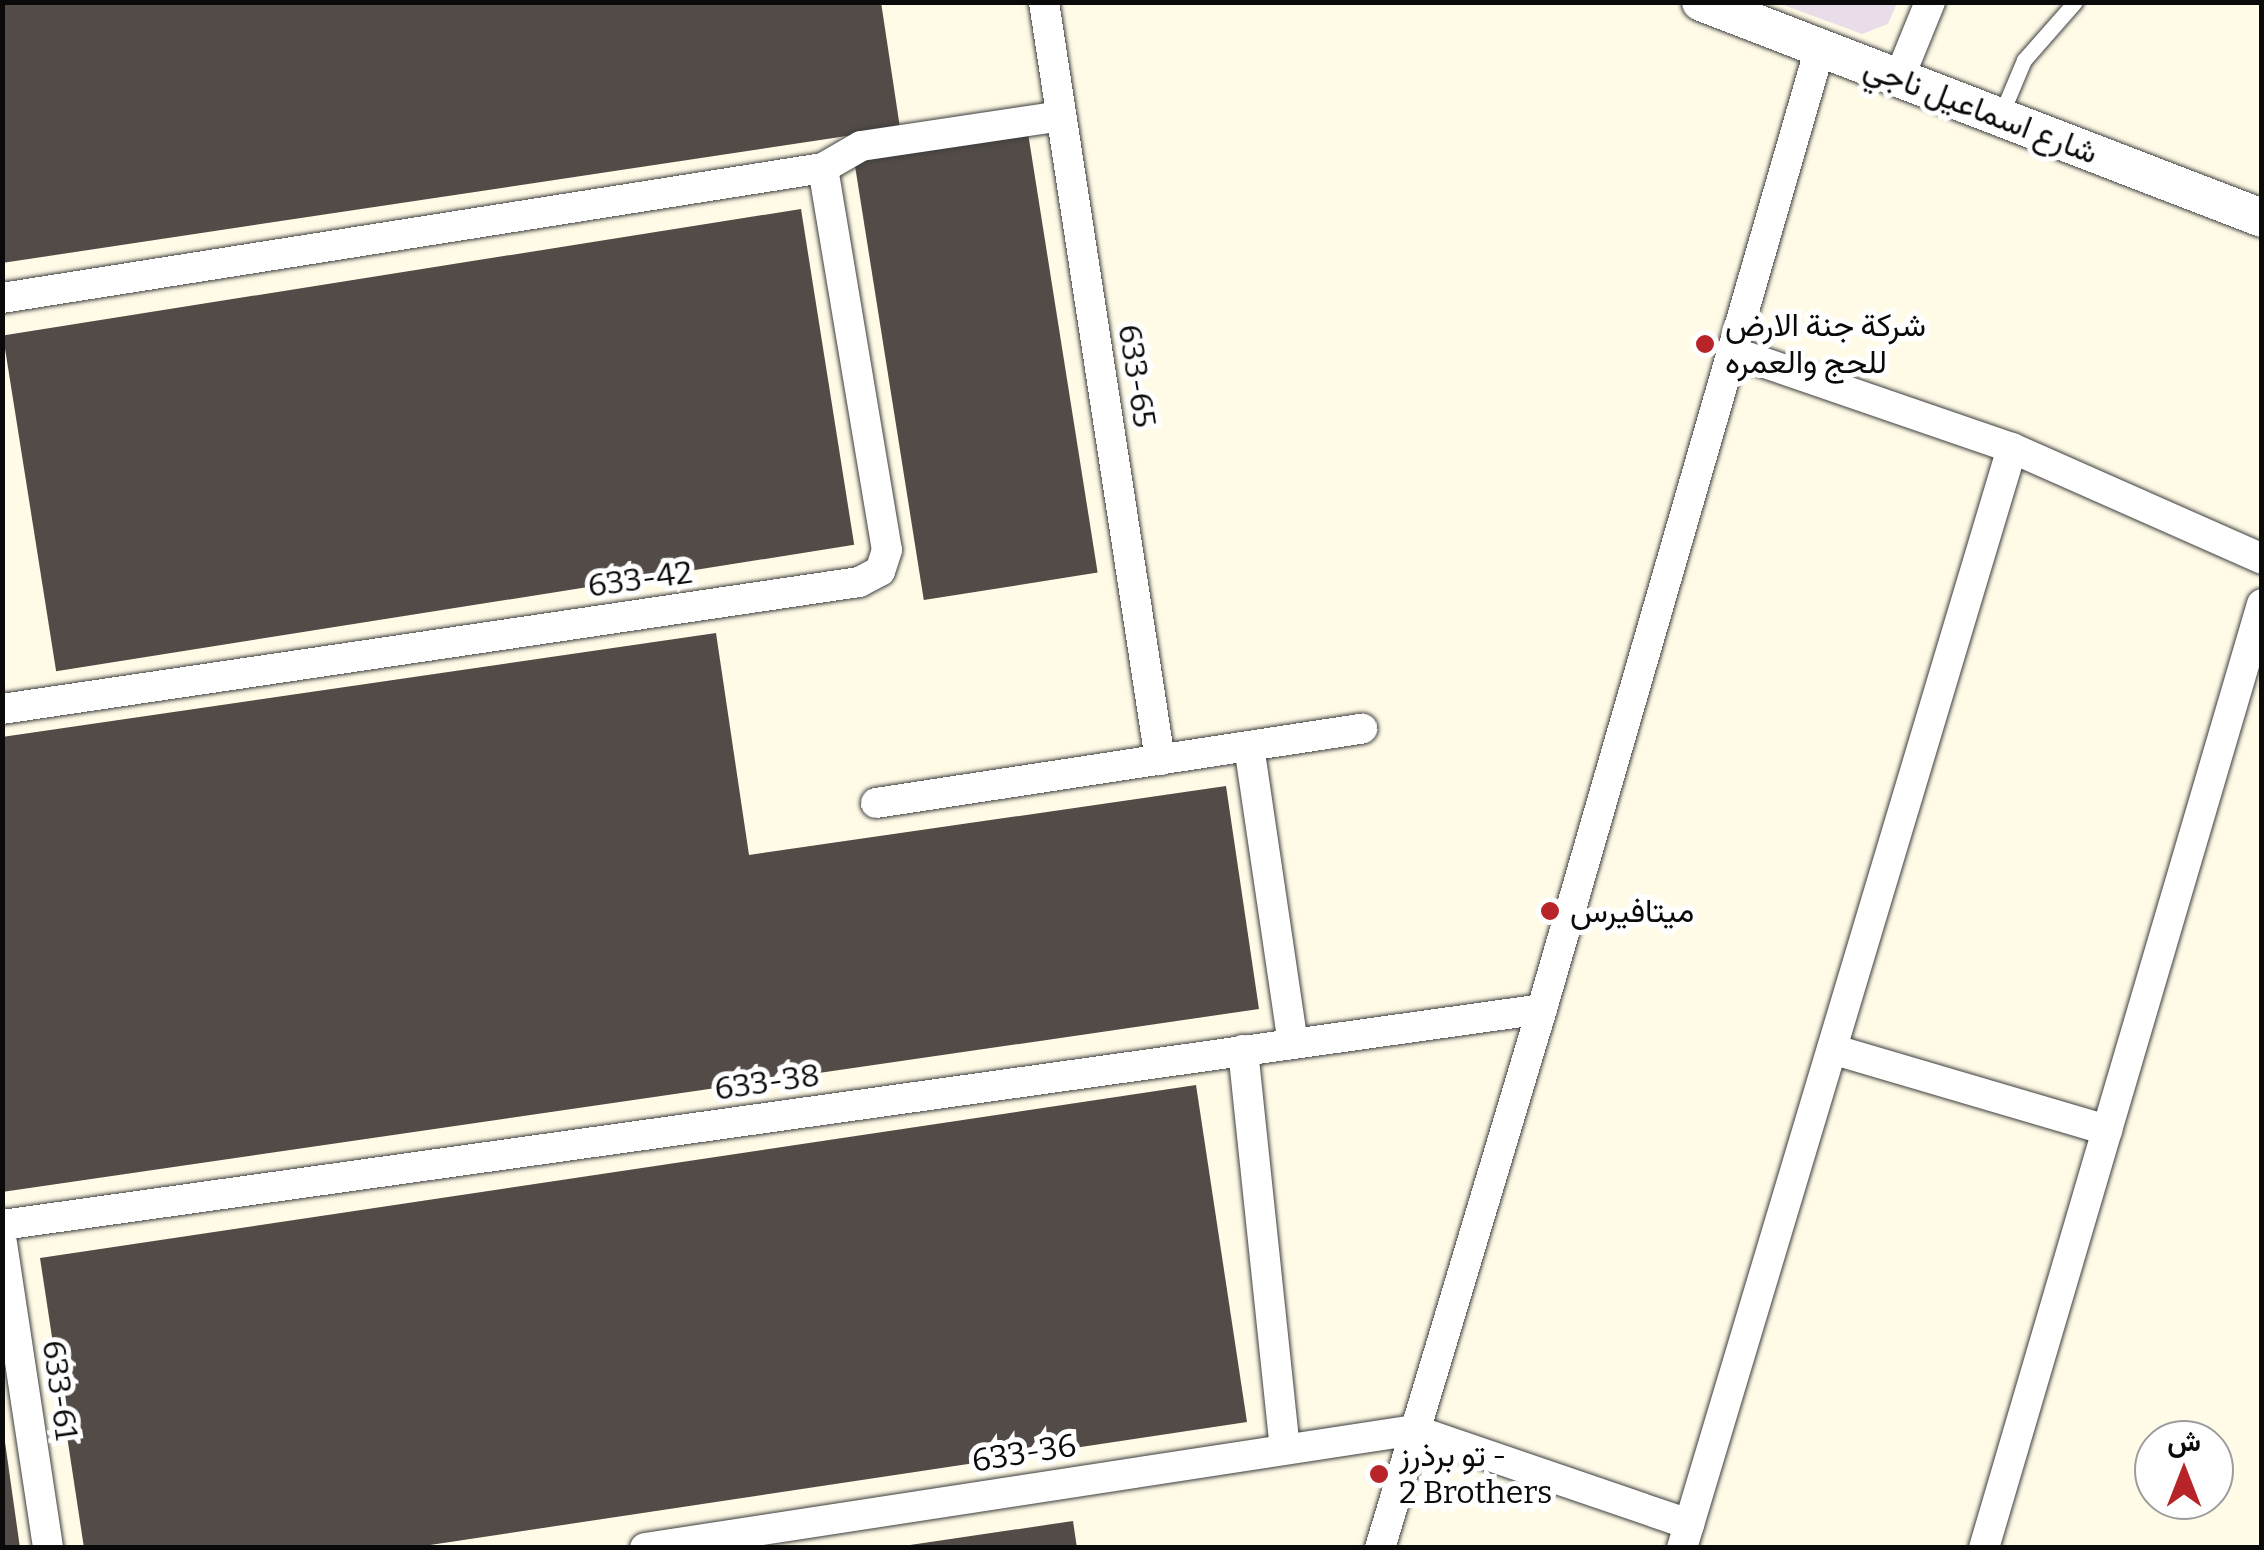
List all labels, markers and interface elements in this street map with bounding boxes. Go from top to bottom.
street label: شارع اسماعيل ناجي [1859,48,2103,172]
place label: شركة جنة الارض للحج والعمره [1725,307,1926,382]
street label: 633-65 [1110,322,1164,430]
marker: شركة جنة الارض للحج والعمره [1694,333,1716,355]
street label: 633-42 [585,553,695,605]
place label: ميتافيرس [1570,892,1694,930]
marker: ميتافيرس [1539,900,1561,922]
street label: 633-38 [712,1056,822,1108]
street label: 633-61 [34,1338,86,1442]
north arrow [2134,1420,2234,1520]
text: ش [2167,1425,2201,1458]
street label: 633-36 [969,1426,1079,1480]
place label: تو برذرز - 2 Brothers [1399,1437,1552,1512]
marker: تو برذرز - 2 Brothers [1368,1463,1390,1485]

